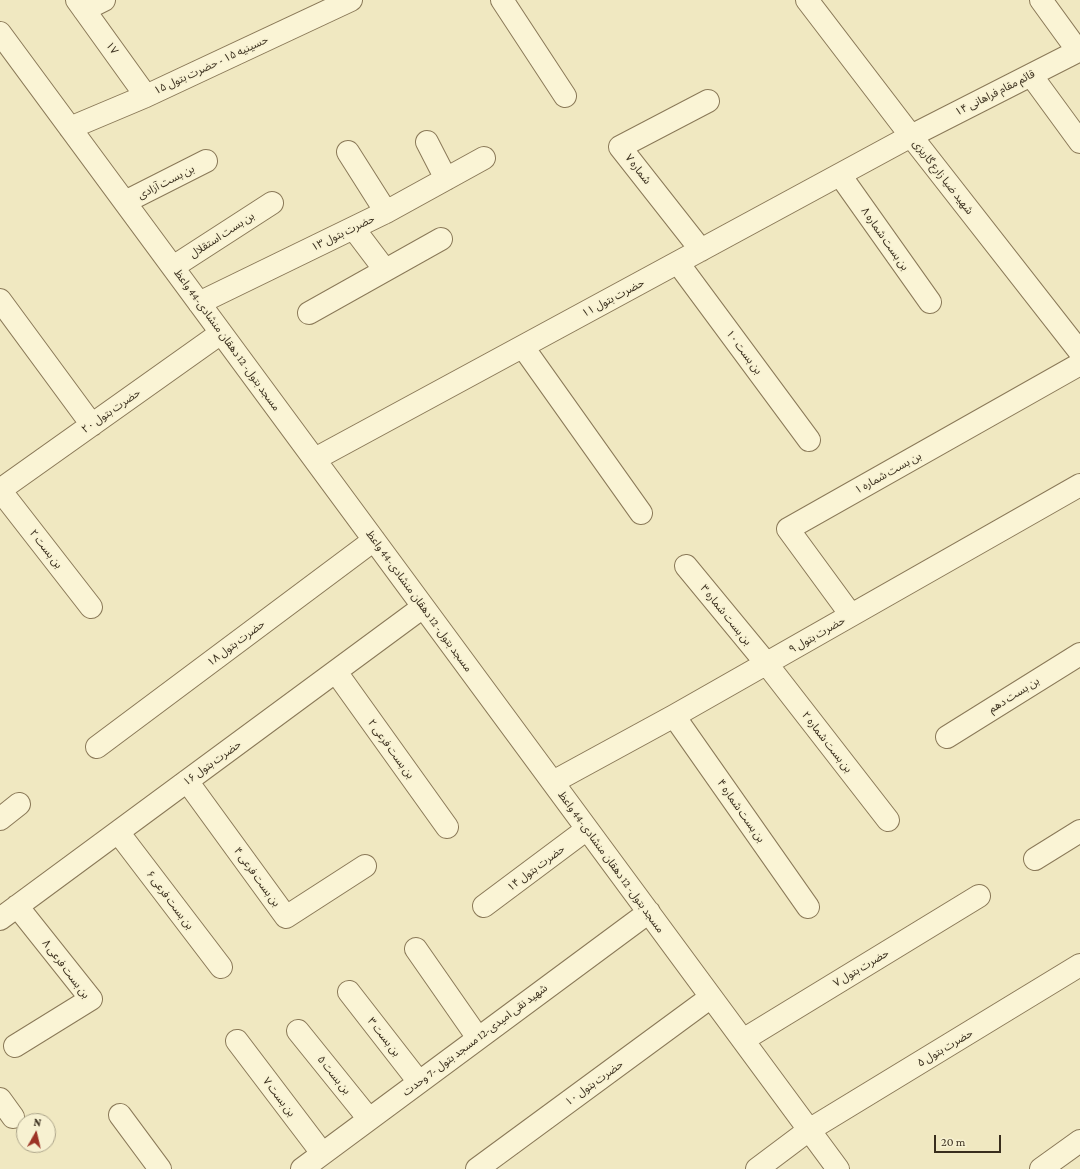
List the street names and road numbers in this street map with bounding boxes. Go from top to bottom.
street label: حسینیه ۱۵ - حضرت بتول ۱۵ [152,33,270,97]
street label: ۱۷ [103,39,121,57]
street label: ۱۴ قائم مقام فراهانی [953,67,1037,119]
street label: شهید ضیا زارع گاریزی [910,137,976,217]
street label: شماره ۷ [622,151,654,187]
street label: بن بست آزادی [135,162,197,202]
street label: بن بست شماره ۸ [858,205,912,273]
street label: بن بست استقلال [187,209,257,261]
street label: حضرت بتول ۱۳ [309,212,377,254]
street label: مسجد بتول- 12 دهقان منشادی-44 واعظ [171,267,283,413]
street label: حضرت بتول ۱۱ [580,276,646,320]
street label: بن بست ۱۰ [723,327,765,377]
street label: حضرت بتول ۲۰ [79,386,143,436]
street label: بن بست شماره ۱ [852,449,924,497]
street label: بن بست ۲ [27,527,65,571]
street label: مسجد بتول- 12 دهقان منشادی-44 واعظ [363,528,475,674]
street label: بن بست شماره ۳ [698,582,754,648]
street label: حضرت بتول ۹ [787,614,847,656]
street label: حضرت بتول ۱۸ [205,617,267,669]
street label: بن بست دهم [986,674,1042,716]
street label: بن بست شماره ۲ [799,709,855,775]
street label: بن بست فرعی ۲ [365,717,417,781]
street label: حضرت بتول ۱۶ [180,737,244,789]
street label: بن بست شماره ۴ [714,777,768,845]
street label: مسجد بتول- 12 دهقان منشادی-44 واعظ [555,789,667,935]
street label: حضرت بتول ۱۴ [505,842,567,894]
street label: بن بست فرعی ۴ [231,845,283,909]
street label: بن بست فرعی ۶ [144,868,196,932]
street label: بن بست فرعی ۸ [40,937,92,1001]
street label: حضرت بتول ۷ [831,946,891,990]
street label: شهید نقی امیدی-12 مسجد بتول -7 وحدت [400,981,550,1099]
street label: بن بست ۳ [365,1015,403,1059]
street label: حضرت بتول ۵ [915,1026,975,1070]
street label: بن بست ۵ [314,1053,354,1097]
street label: حضرت بتول ۱۰ [562,1057,626,1109]
street label: بن بست ۷ [260,1075,298,1119]

